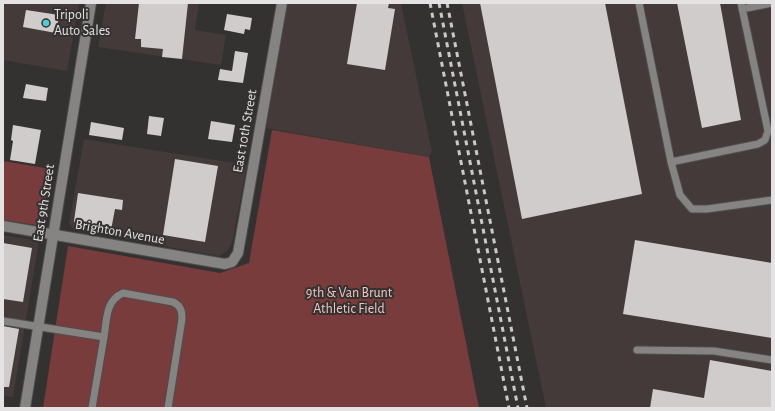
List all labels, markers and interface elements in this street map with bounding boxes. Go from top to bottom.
place label: Tripoli Auto Sales [54,7,110,40]
marker: Tripoli Auto Sales [41,18,51,28]
street label: East 10th Street [229,88,261,174]
street label: East 9th Street [30,163,58,243]
street label: Brighton Avenue [74,216,166,248]
park label: 9th & Van Brunt Athletic Field [306,285,392,318]

